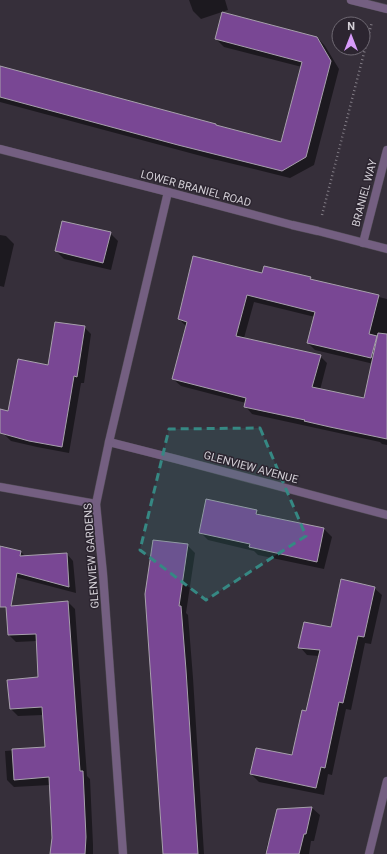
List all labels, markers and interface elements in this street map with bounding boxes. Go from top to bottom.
north arrow [331,16,371,56]
text: N [347,20,355,33]
street label: BRANIEL WAY [349,158,380,228]
street label: LOWER BRANIEL ROAD [139,167,253,209]
street label: GLENVIEW AVENUE [202,449,300,486]
street label: GLENVIEW GARDENS [81,502,102,609]

